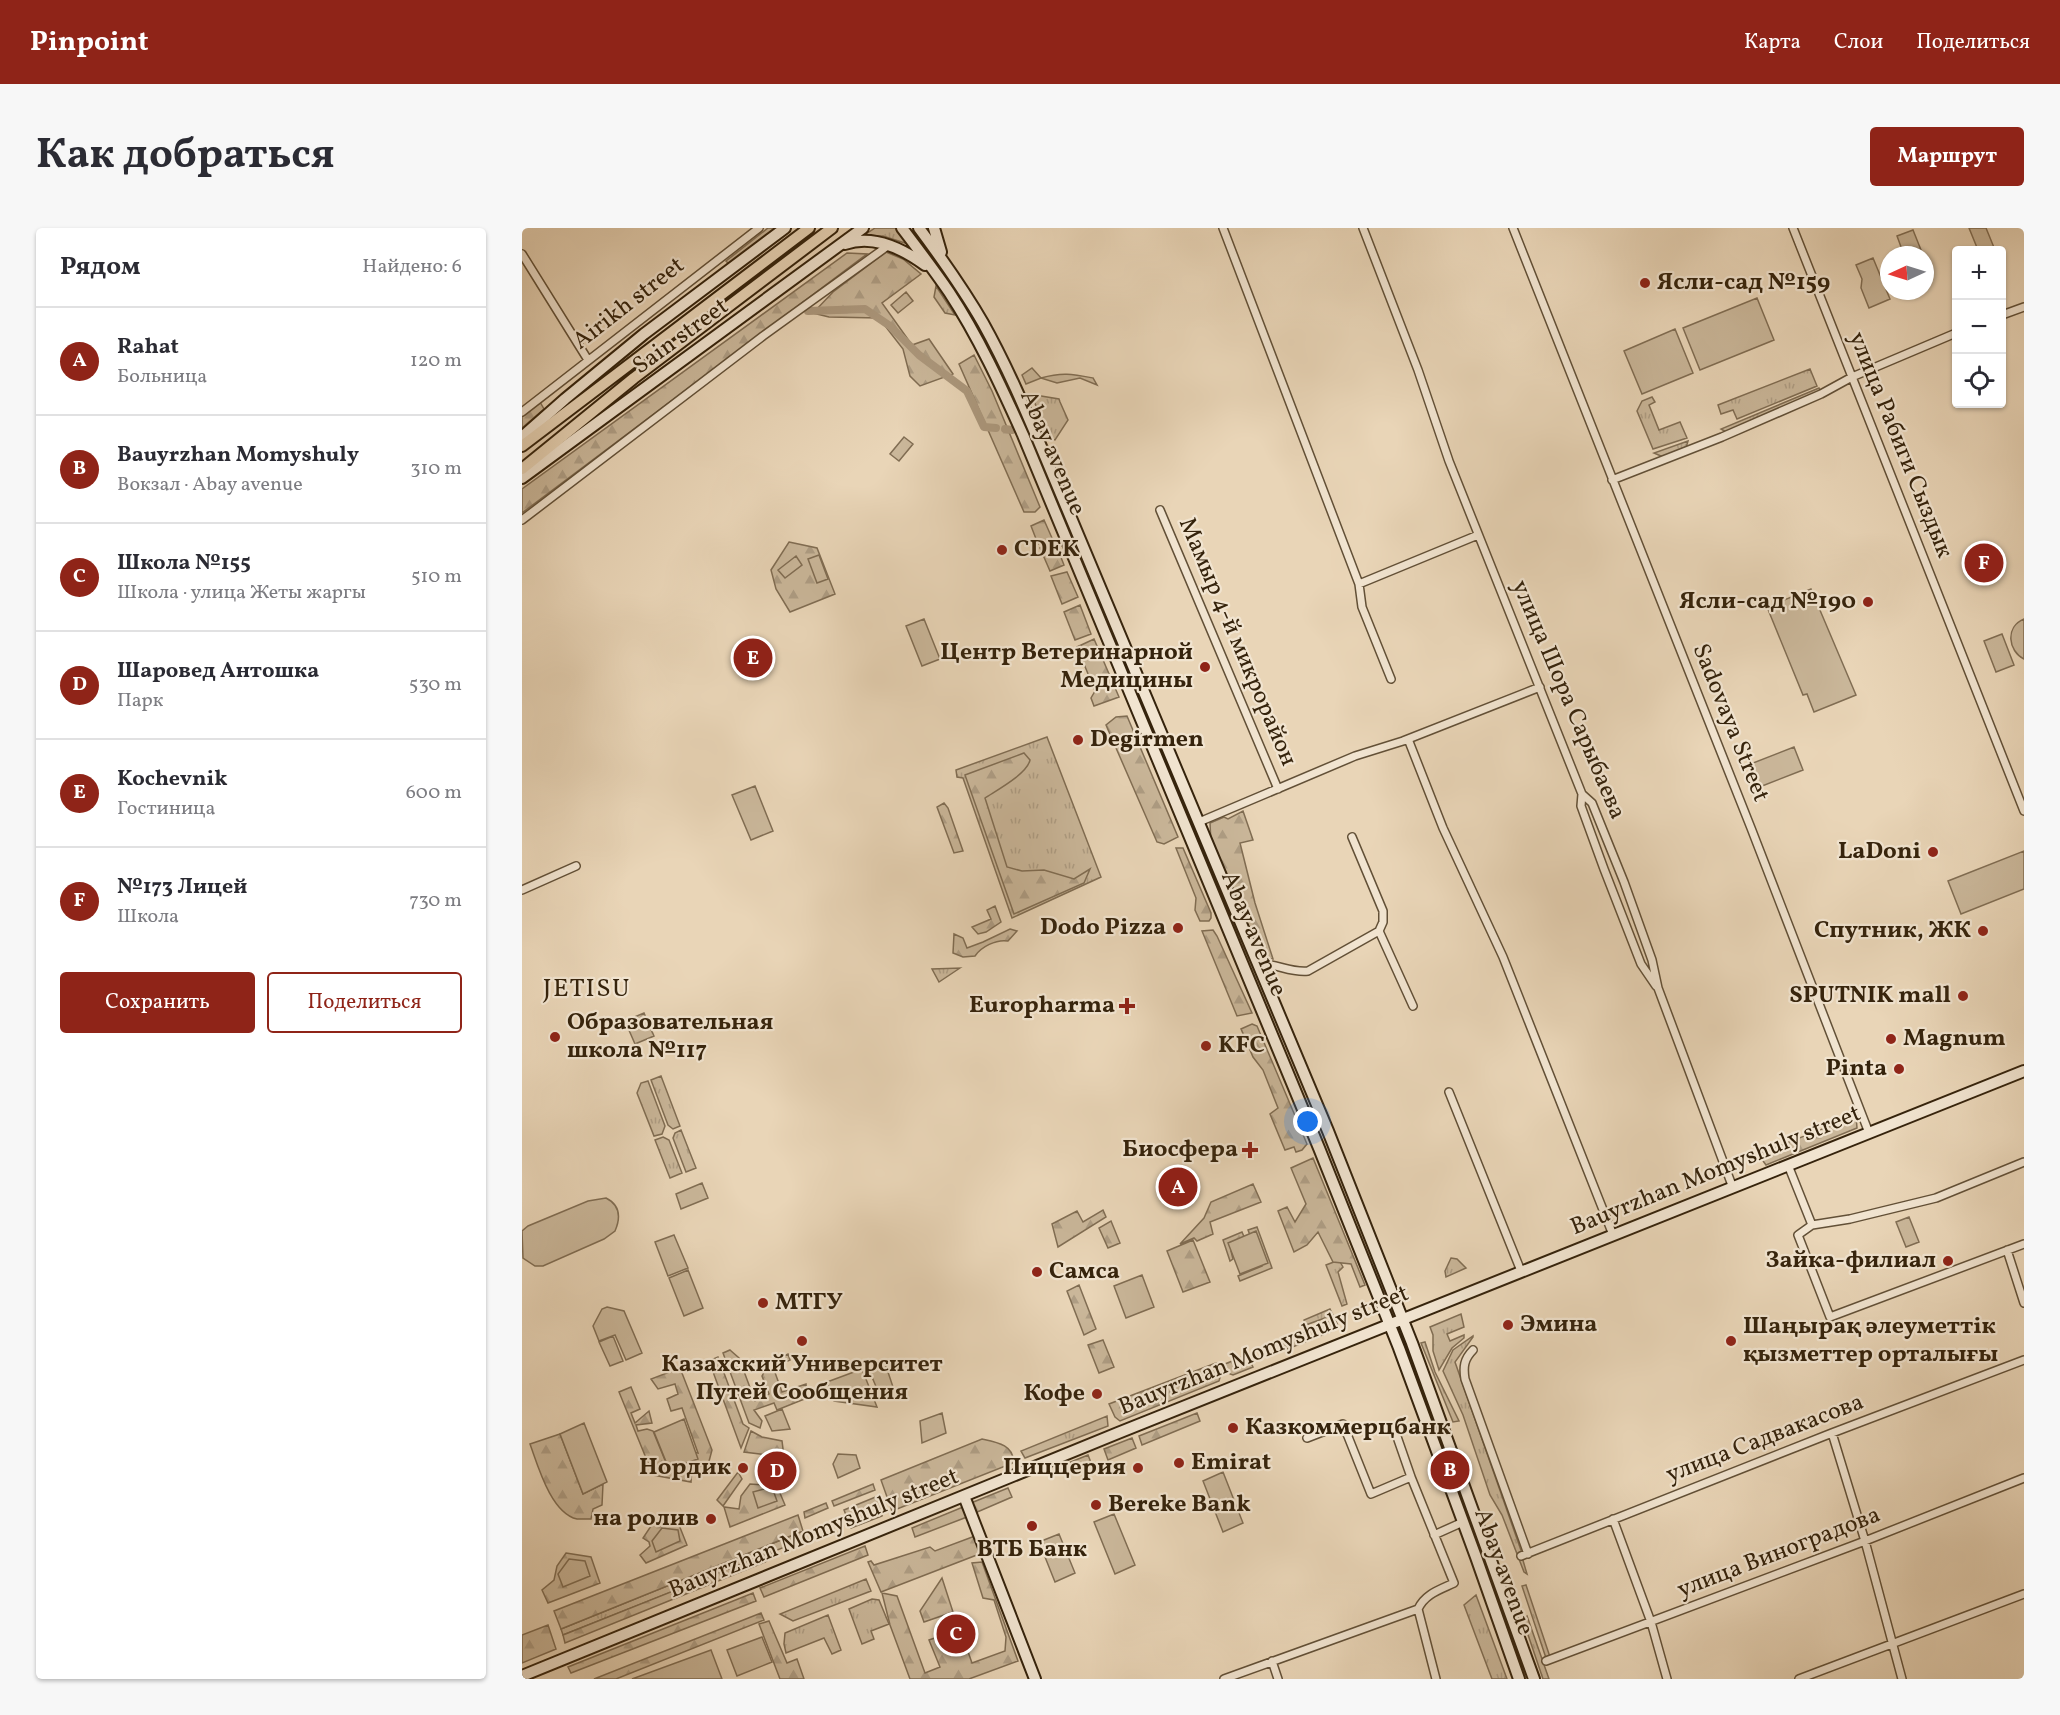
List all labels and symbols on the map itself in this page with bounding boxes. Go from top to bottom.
north arrow [1880,246,1934,300]
street label: Airikh street [566,250,692,358]
place label: Ясли-сад №159 [1657,266,1830,300]
marker: Ясли-сад №159 [1638,276,1652,290]
street label: Sain street [626,290,736,384]
street label: улица Рабиги Сыздык [1839,327,1961,563]
street label: Abay avenue [1010,385,1094,521]
street label: Мамыр 4-й микрорайон [1169,512,1305,772]
place label: CDEK [1014,533,1080,567]
pin: F [1964,540,2004,586]
marker: CDEK [995,543,1009,557]
street label: улица Шора Сарыбаева [1502,575,1634,825]
place label: Ясли-сад №190 [1679,585,1856,619]
marker: Ясли-сад №190 [1861,595,1875,609]
pin: E [734,636,772,680]
place label: Центр Ветеринарной Медицины [940,636,1193,698]
street label: Sadovaya Street [1683,639,1777,807]
marker: Центр Ветеринарной Медицины [1198,660,1212,674]
place label: Degirmen [1090,723,1204,757]
marker: Degirmen [1071,733,1085,747]
place label: LaDoni [1838,835,1921,869]
marker: LaDoni [1926,845,1940,859]
street label: Abay avenue [1211,866,1295,1002]
place label: Dodo Pizza [1040,911,1166,945]
place label: Спутник, ЖК [1814,914,1971,948]
marker: Dodo Pizza [1171,921,1185,935]
marker: Спутник, ЖК [1976,924,1990,938]
district label: JETISU [543,971,631,1007]
place label: SPUTNIK mall [1789,979,1951,1013]
place label: Europharma [969,989,1115,1023]
marker: SPUTNIK mall [1956,989,1970,1003]
marker: Europharma [1120,999,1134,1013]
place label: Образовательная школа №117 [567,1006,773,1068]
place label: Magnum [1903,1022,2006,1056]
place label: KFC [1218,1029,1265,1063]
marker: Образовательная школа №117 [548,1030,562,1044]
marker: Magnum [1884,1032,1898,1046]
marker: KFC [1199,1039,1213,1053]
place label: Pinta [1825,1052,1887,1086]
marker: Pinta [1892,1062,1906,1076]
street label: Bauyrzhan Momyshuly street [1566,1097,1866,1245]
your location [1293,1107,1322,1136]
place label: Биосфера [1122,1133,1238,1167]
marker: Биосфера [1243,1143,1257,1157]
pin: A [1158,1164,1198,1210]
place label: Зайка-филиал [1765,1244,1936,1278]
marker: Зайка-филиал [1941,1254,1955,1268]
place label: Самса [1049,1255,1120,1289]
marker: Самса [1030,1265,1044,1279]
street label: Bauyrzhan Momyshuly street [1114,1277,1414,1425]
place label: МТГУ [775,1286,843,1320]
marker: МТГУ [756,1296,770,1310]
place label: Эмина [1520,1308,1597,1342]
place label: Шаңырақ әлеуметтік қызметтер орталығы [1743,1310,1998,1372]
marker: Эмина [1501,1318,1515,1332]
marker: Казахский Университет Путей Сообщения [795,1334,809,1348]
marker: Шаңырақ әлеуметтік қызметтер орталығы [1724,1334,1738,1348]
place label: Казахский Университет Путей Сообщения [661,1348,943,1410]
place label: Кофе [1023,1377,1085,1411]
street label: улица Садвакасова [1661,1386,1869,1492]
marker: Кофе [1090,1387,1104,1401]
place label: Казкоммерцбанк [1245,1411,1451,1445]
marker: Казкоммерцбанк [1226,1421,1240,1435]
place label: Emirat [1191,1446,1271,1480]
pin: D [758,1448,796,1494]
pin: B [1430,1448,1470,1492]
place label: Нордик [639,1451,731,1485]
place label: Пиццерия [1003,1451,1126,1485]
marker: Emirat [1172,1456,1186,1470]
street label: Bauyrzhan Momyshuly street [664,1460,964,1608]
marker: Нордик [736,1461,750,1475]
marker: Пиццерия [1131,1461,1145,1475]
place label: Bereke Bank [1108,1488,1251,1522]
marker: Bereke Bank [1089,1498,1103,1512]
street label: улица Виноградова [1672,1499,1886,1607]
place label: на ролив [593,1502,699,1536]
street label: Abay avenue [1464,1504,1542,1640]
marker: на ролив [704,1512,718,1526]
marker: ВТБ Банк [1025,1519,1039,1533]
place label: ВТБ Банк [977,1533,1087,1567]
pin: C [936,1612,976,1656]

